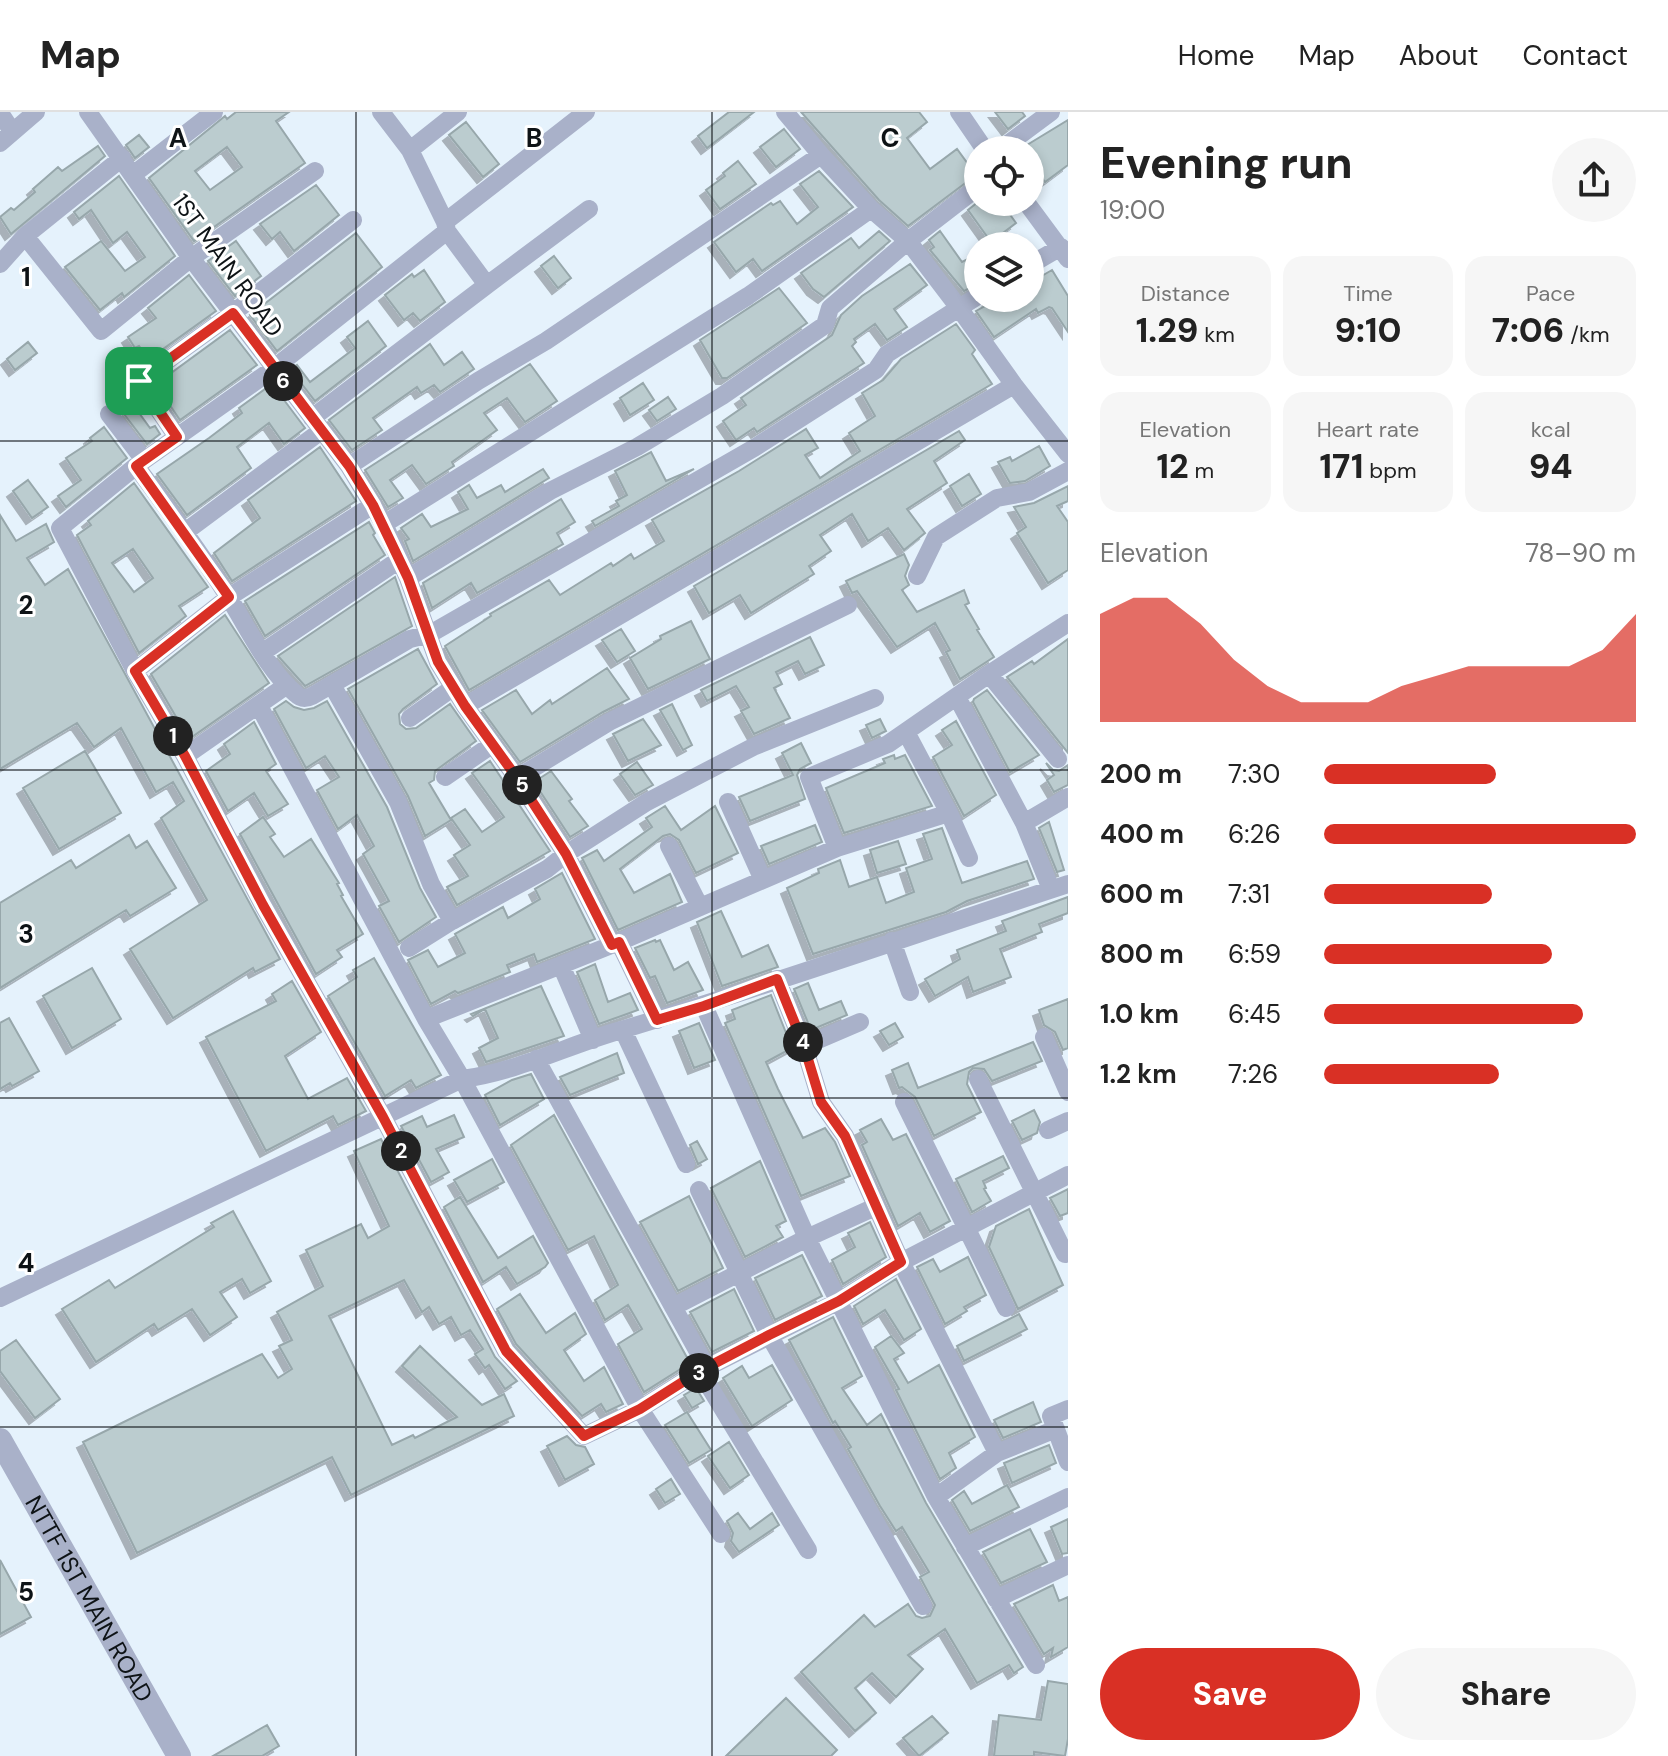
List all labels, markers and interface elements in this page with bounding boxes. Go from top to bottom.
text: Map [40,30,121,80]
text: Home [1178,37,1254,74]
text: Map [1298,37,1355,74]
text: About [1399,37,1478,74]
text: Contact [1522,37,1628,74]
text: A [169,121,187,155]
text: B [526,121,542,155]
text: C [880,121,900,155]
text: Evening run [1100,134,1353,192]
map controls [964,136,1044,312]
button: locate [964,136,1044,216]
button: share [1552,138,1636,222]
street label: 1ST MAIN ROAD [166,187,290,343]
text: 19:00 [1100,193,1165,227]
button: layers [964,232,1044,312]
text: 1 [21,260,31,294]
text: Distance [1141,279,1230,308]
text: Time [1343,279,1393,308]
text: Pace [1526,279,1575,308]
text: 1.29 [1136,308,1198,353]
text: 9:10 [1335,308,1401,353]
text: 7:06 [1492,308,1564,353]
text: km [1198,320,1235,349]
text: /km [1564,320,1610,349]
pin [105,347,173,415]
icon: arrive [117,359,161,403]
pin: 6 [263,361,303,401]
text: 6 [276,366,290,395]
text: Elevation [1139,415,1231,444]
text: Heart rate [1317,415,1419,444]
text: kcal [1531,415,1571,444]
text: 12 [1156,444,1189,489]
text: 171 [1319,444,1364,489]
text: 94 [1529,444,1573,489]
text: m [1189,456,1214,485]
text: bpm [1364,456,1417,485]
text: Elevation [1100,536,1208,570]
text: 78–90 m [1525,536,1636,570]
text: 2 [18,588,34,622]
pin: 1 [153,716,193,756]
text: 1 [169,721,177,750]
text: 200 m [1100,757,1182,791]
text: 7:30 [1228,757,1280,791]
pin: 5 [502,765,542,805]
text: 5 [515,770,529,799]
text: 400 m [1100,817,1184,851]
text: 6:26 [1228,817,1281,851]
text: 600 m [1100,877,1184,911]
text: 7:31 [1228,877,1270,911]
text: 3 [18,917,34,951]
text: 800 m [1100,937,1184,971]
text: 6:59 [1228,937,1281,971]
text: 1.0 km [1100,997,1179,1031]
text: 6:45 [1228,997,1281,1031]
pin: 4 [783,1022,823,1062]
text: 4 [796,1027,810,1056]
text: 1.2 km [1100,1057,1177,1091]
text: 7:26 [1228,1057,1278,1091]
pin: 2 [381,1131,421,1171]
text: 2 [395,1136,407,1165]
text: 4 [18,1246,34,1280]
pin: 3 [679,1353,719,1393]
text: 3 [692,1358,706,1387]
street label: NTTF 1ST MAIN ROAD [19,1490,160,1707]
text: 5 [18,1575,34,1609]
button: Save [1100,1648,1360,1740]
button: Share [1376,1648,1636,1740]

